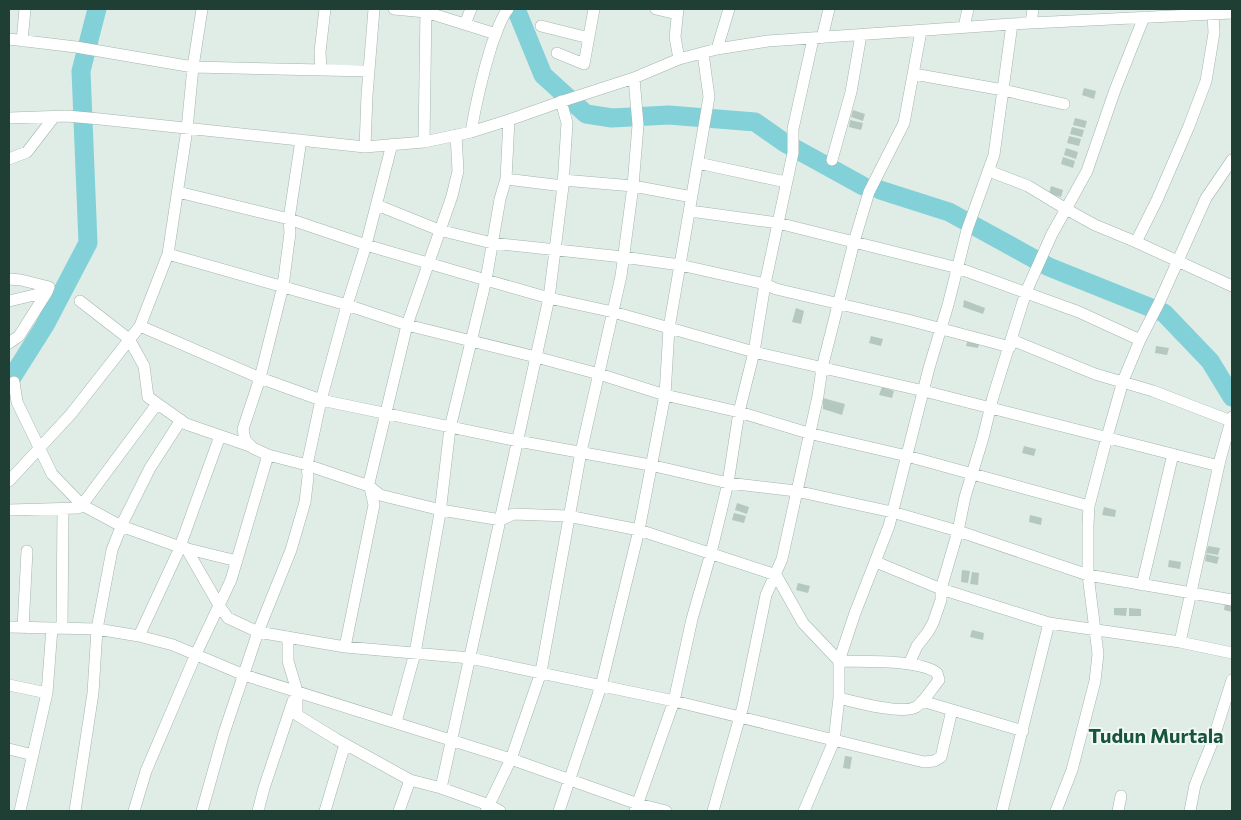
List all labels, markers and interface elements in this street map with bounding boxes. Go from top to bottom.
district label: Tudun Murtala [1088,723,1224,747]

